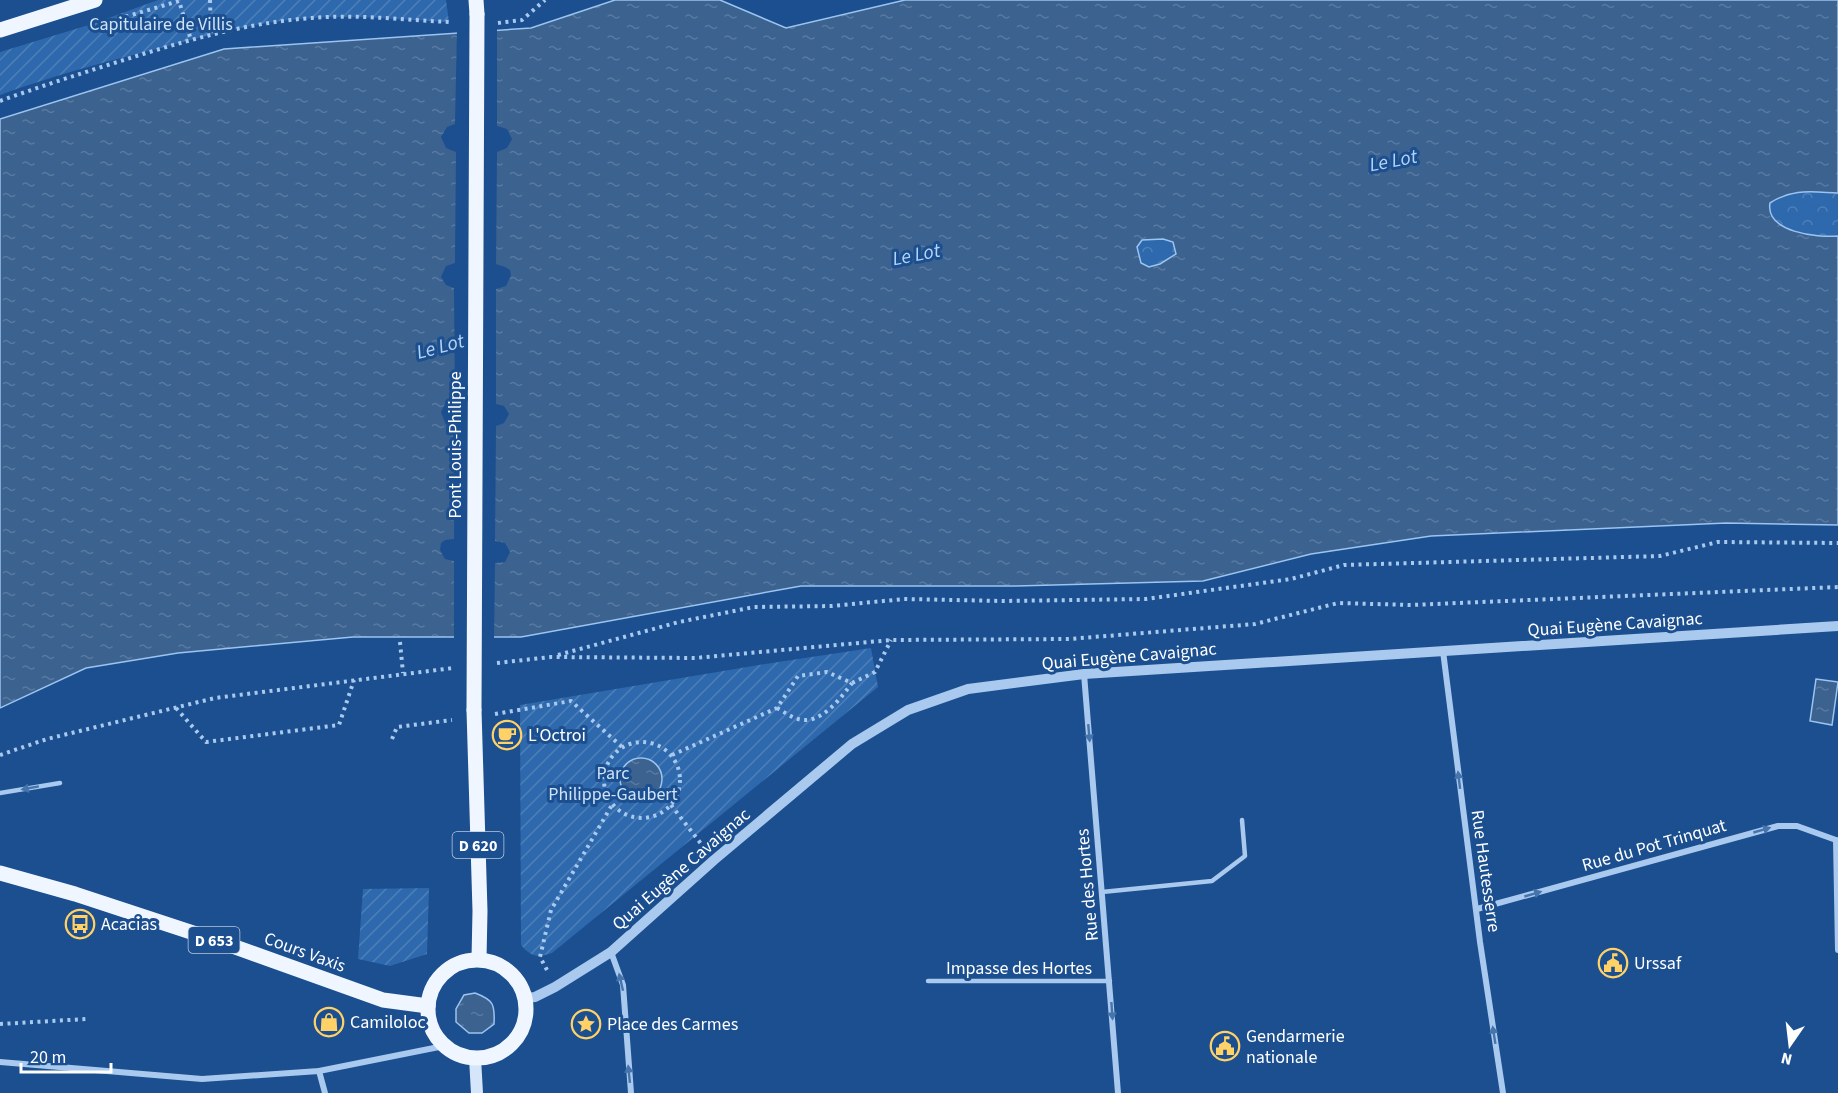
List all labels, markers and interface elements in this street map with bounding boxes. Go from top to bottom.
park label: Capitulaire de Villis [89,12,233,37]
water label: Le Lot [1367,143,1420,179]
water label: Le Lot [890,237,943,273]
water label: Le Lot [413,327,468,367]
street label: Pont Louis-Philippe [443,371,468,519]
street label: Quai Eugène Cavaignac [1527,606,1703,643]
street label: Quai Eugène Cavaignac [1041,636,1217,677]
cafe icon: L'Octroi [491,719,523,751]
place label: L'Octroi [528,723,586,748]
one-way arrow [1084,723,1094,742]
park label: Parc Philippe-Gaubert [548,761,678,807]
one-way arrow [1454,770,1463,789]
one-way arrow [20,784,39,793]
street label: Quai Eugène Cavaignac [607,802,756,936]
street label: Rue Hautesserre [1465,808,1506,934]
street label: Rue du Pot Trinquat [1579,813,1729,878]
one-way arrow [1752,825,1771,835]
street label: Rue des Hortes [1070,828,1105,942]
road number: D 620 [452,832,504,858]
one-way arrow [1524,888,1542,898]
bus stop icon: Acacias [64,908,96,940]
place label: Acacias [101,912,157,937]
street label: Cours Vaxis [261,926,349,979]
road number: D 653 [188,927,240,953]
public building icon: Urssaf [1597,947,1629,979]
place label: Urssaf [1634,951,1682,976]
street label: Impasse des Hortes [946,956,1092,981]
one-way arrow [616,972,625,991]
one-way arrow [1107,1001,1117,1020]
shop icon: Camiloloc [313,1006,345,1038]
place icon: Place des Carmes [570,1008,602,1040]
place label: Camiloloc [350,1010,426,1035]
place label: Place des Carmes [607,1012,738,1037]
north arrow [1760,1015,1820,1075]
place label: Gendarmerie nationale [1246,1024,1345,1070]
one-way arrow [1490,1026,1499,1045]
public building icon: Gendarmerie nationale [1209,1030,1241,1062]
scale bar [21,1036,111,1074]
text: 20 m [30,1045,66,1070]
text: N [1779,1047,1794,1071]
one-way arrow [624,1065,634,1084]

